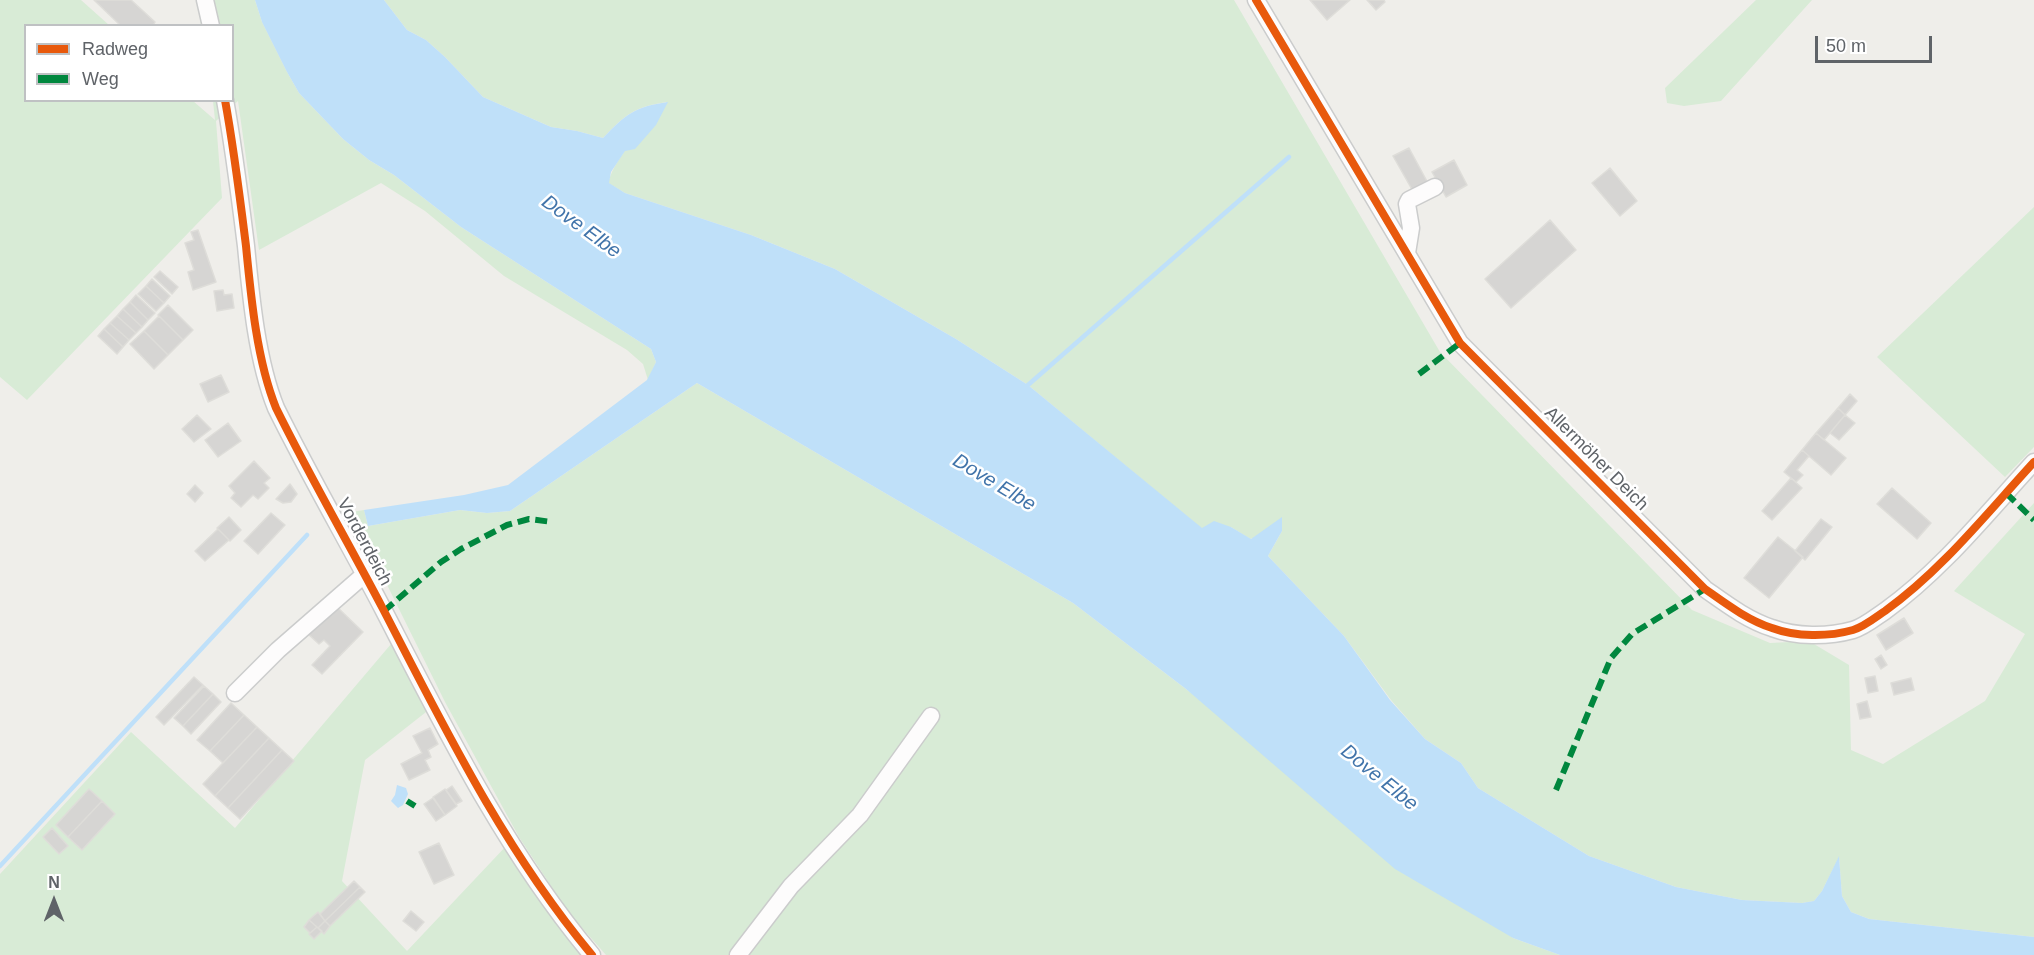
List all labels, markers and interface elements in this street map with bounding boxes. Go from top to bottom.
legend [24,24,234,102]
scale bar [1818,24,1935,62]
text: 50 m [1826,36,1866,56]
text: Radweg [82,39,148,59]
text: Weg [82,69,119,89]
water label: Dove Elbe [537,190,625,264]
street label: Allermöher Deich [1540,403,1652,515]
water label: Dove Elbe [948,449,1040,517]
street label: Vorderdeich [332,495,396,589]
water label: Dove Elbe [1336,740,1422,816]
north arrow [24,871,84,931]
text: N [48,874,60,891]

